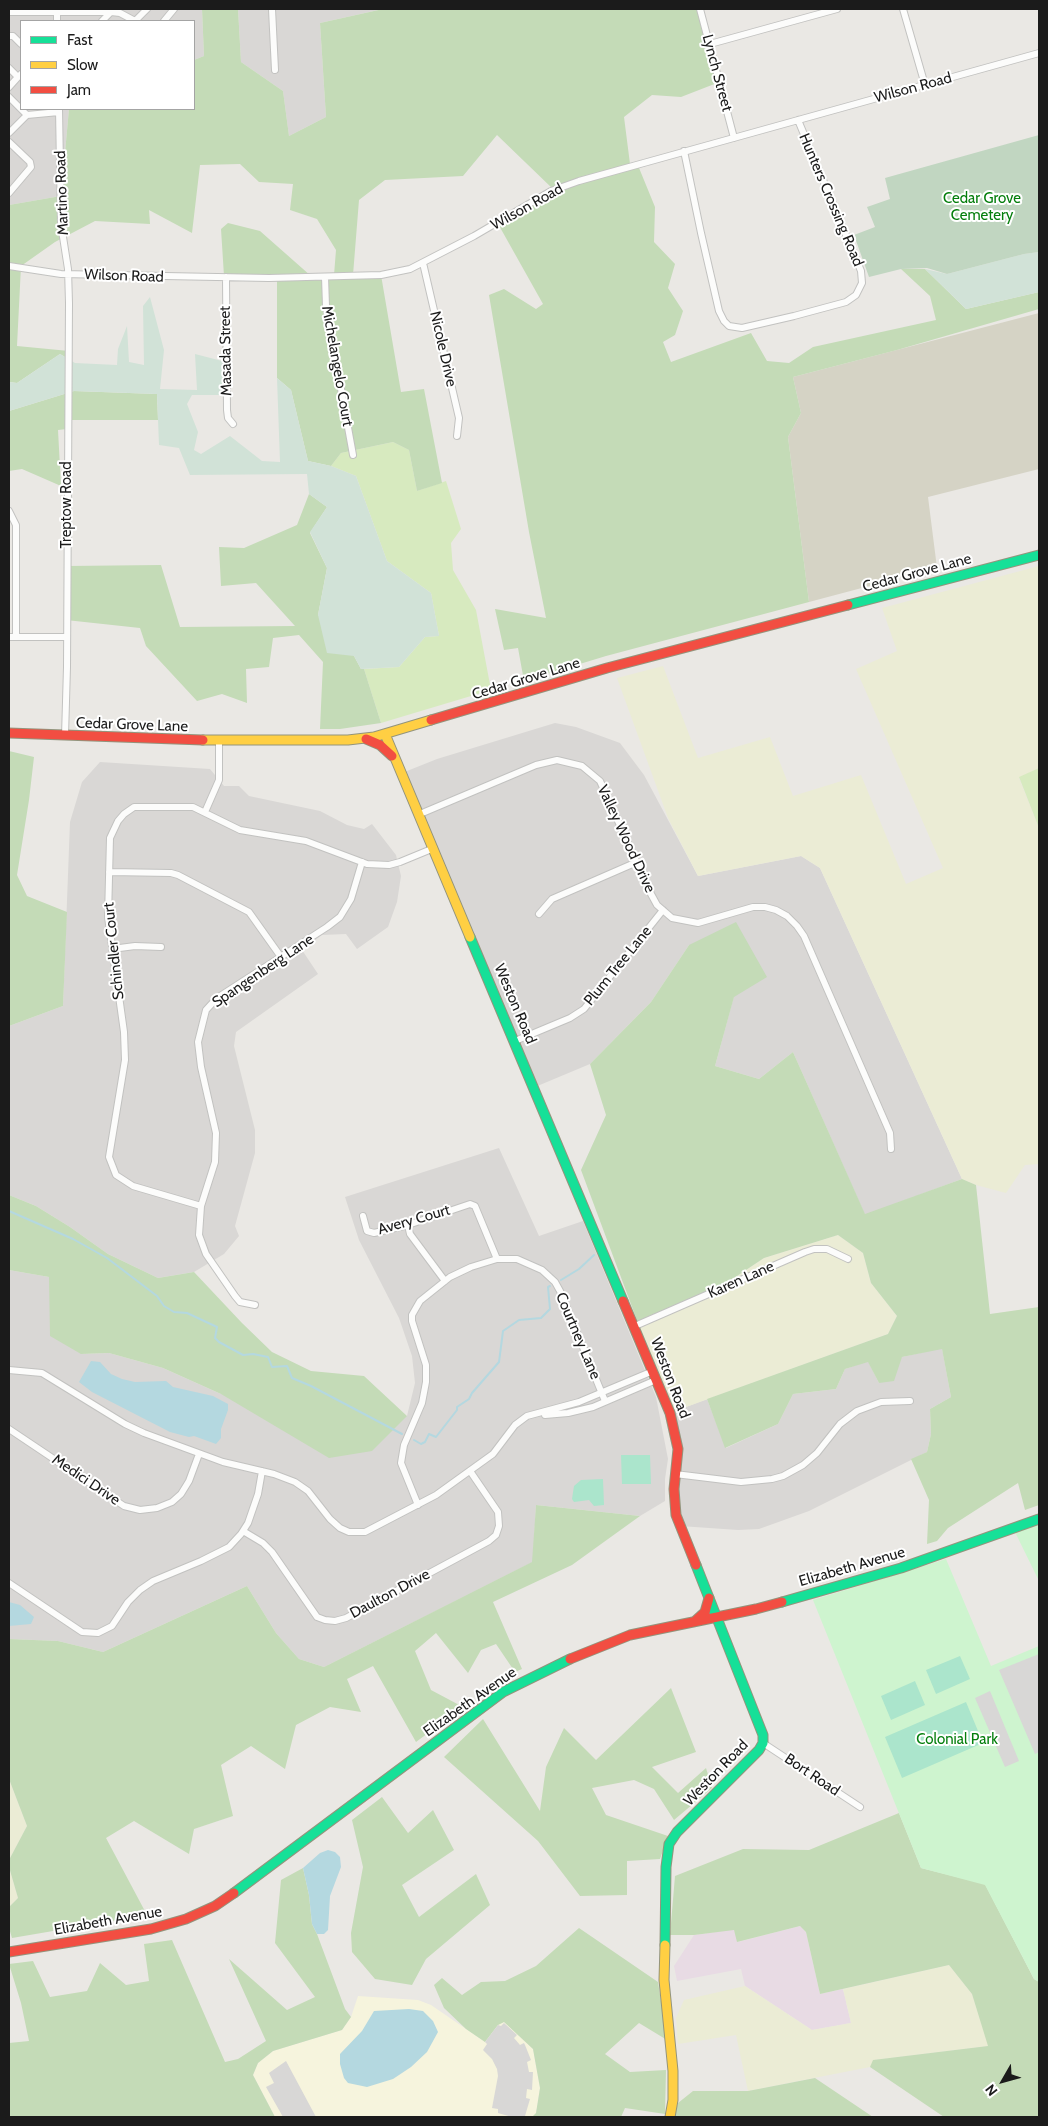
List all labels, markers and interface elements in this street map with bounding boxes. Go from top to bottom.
legend [20,20,195,110]
text: Fast [67,31,92,49]
street label: Lynch Street [698,32,736,114]
text: Slow [67,56,98,74]
street label: Wilson Road [872,69,954,107]
text: Jam [67,81,91,99]
street label: Hunters Crossing Road [795,131,867,269]
street label: Martino Road [52,150,72,236]
street label: Wilson Road [488,180,566,234]
park label: Cedar Grove Cemetery [943,190,1021,225]
street label: Wilson Road [84,266,164,286]
street label: Michelangelo Court [318,304,356,428]
street label: Masada Street [216,306,236,396]
street label: Nicole Drive [426,310,460,388]
street label: Treptow Road [58,461,76,549]
street label: Cedar Grove Lane [861,550,973,596]
street label: Cedar Grove Lane [470,654,582,704]
street label: Cedar Grove Lane [76,714,188,736]
street label: Valley Wood Drive [593,782,659,896]
street label: Schindler Court [100,901,128,1001]
street label: Plum Tree Lane [580,923,656,1009]
street label: Spangenberg Lane [209,930,317,1012]
street label: Weston Road [490,961,540,1047]
street label: Avery Court [376,1201,452,1239]
street label: Karen Lane [705,1257,777,1303]
street label: Courtney Lane [552,1290,604,1382]
street label: Weston Road [646,1335,694,1421]
street label: Medici Drive [49,1451,123,1509]
street label: Elizabeth Avenue [797,1543,907,1591]
street label: Daulton Drive [347,1565,433,1623]
street label: Elizabeth Avenue [420,1663,520,1741]
park label: Colonial Park [916,1731,998,1749]
street label: Weston Road [680,1736,752,1810]
street label: Bort Road [781,1750,843,1800]
street label: Elizabeth Avenue [53,1903,163,1939]
north arrow [978,2056,1028,2106]
text: N [981,2081,1001,2100]

